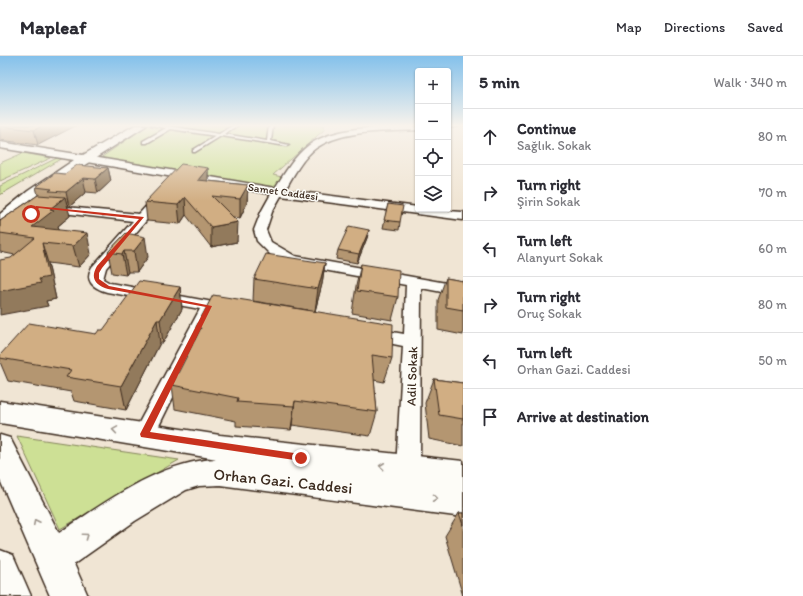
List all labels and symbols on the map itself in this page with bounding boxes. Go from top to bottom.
street label: Samet Caddesi [247,181,319,203]
route start [22,205,40,223]
street label: Adil Sokak [403,346,421,406]
one-way arrow [112,426,118,435]
route end [292,449,310,467]
one-way arrow [379,462,386,471]
street label: Orhan Gazi. Caddesi [213,464,353,498]
one-way arrow [432,493,438,502]
one-way arrow [33,519,41,526]
one-way arrow [81,534,88,541]

